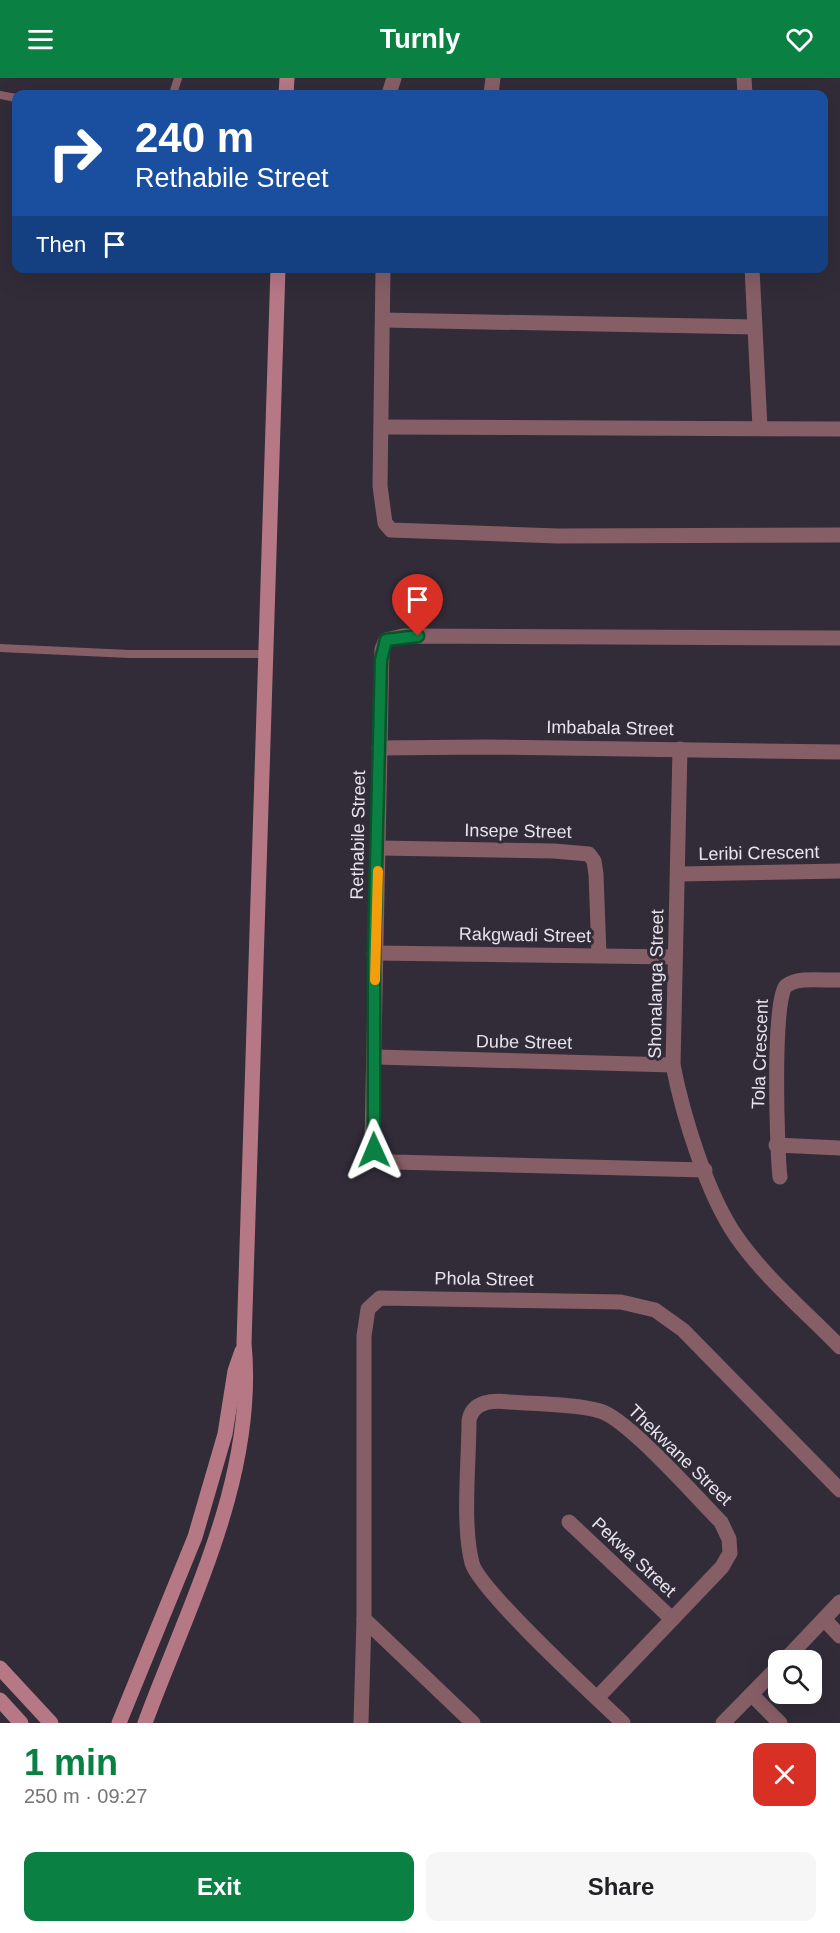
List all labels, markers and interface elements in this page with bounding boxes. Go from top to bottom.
icon: menu [24,23,57,56]
icon: heart [783,23,816,56]
text: Turnly [380,24,460,54]
icon: right [36,114,114,192]
text: 240 m [135,114,254,161]
text: Rethabile Street [135,163,329,193]
icon: arrive [98,228,131,261]
text: Then [36,232,86,257]
pin [392,574,443,636]
icon: arrive [401,583,434,616]
street label: Imbabala Street [546,717,674,739]
street label: Rethabile Street [347,770,369,900]
street label: Insepe Street [464,820,572,842]
street label: Leribi Crescent [698,842,820,864]
street label: Shonalanga Street [645,909,667,1059]
street label: Rakgwadi Street [459,924,591,946]
street label: Tola Crescent [748,999,772,1109]
street label: Dube Street [476,1031,572,1053]
position arrow [342,1118,406,1182]
street label: Phola Street [434,1268,534,1290]
street label: Thekwane Street [624,1401,736,1509]
street label: Pekwa Street [588,1513,680,1601]
map controls [768,1650,822,1704]
button: search [768,1650,822,1704]
text: 1 min [24,1742,118,1783]
button: close [753,1743,816,1806]
text: 250 m · 09:27 [24,1785,147,1807]
button: Exit [24,1852,414,1921]
button: Share [426,1852,816,1921]

